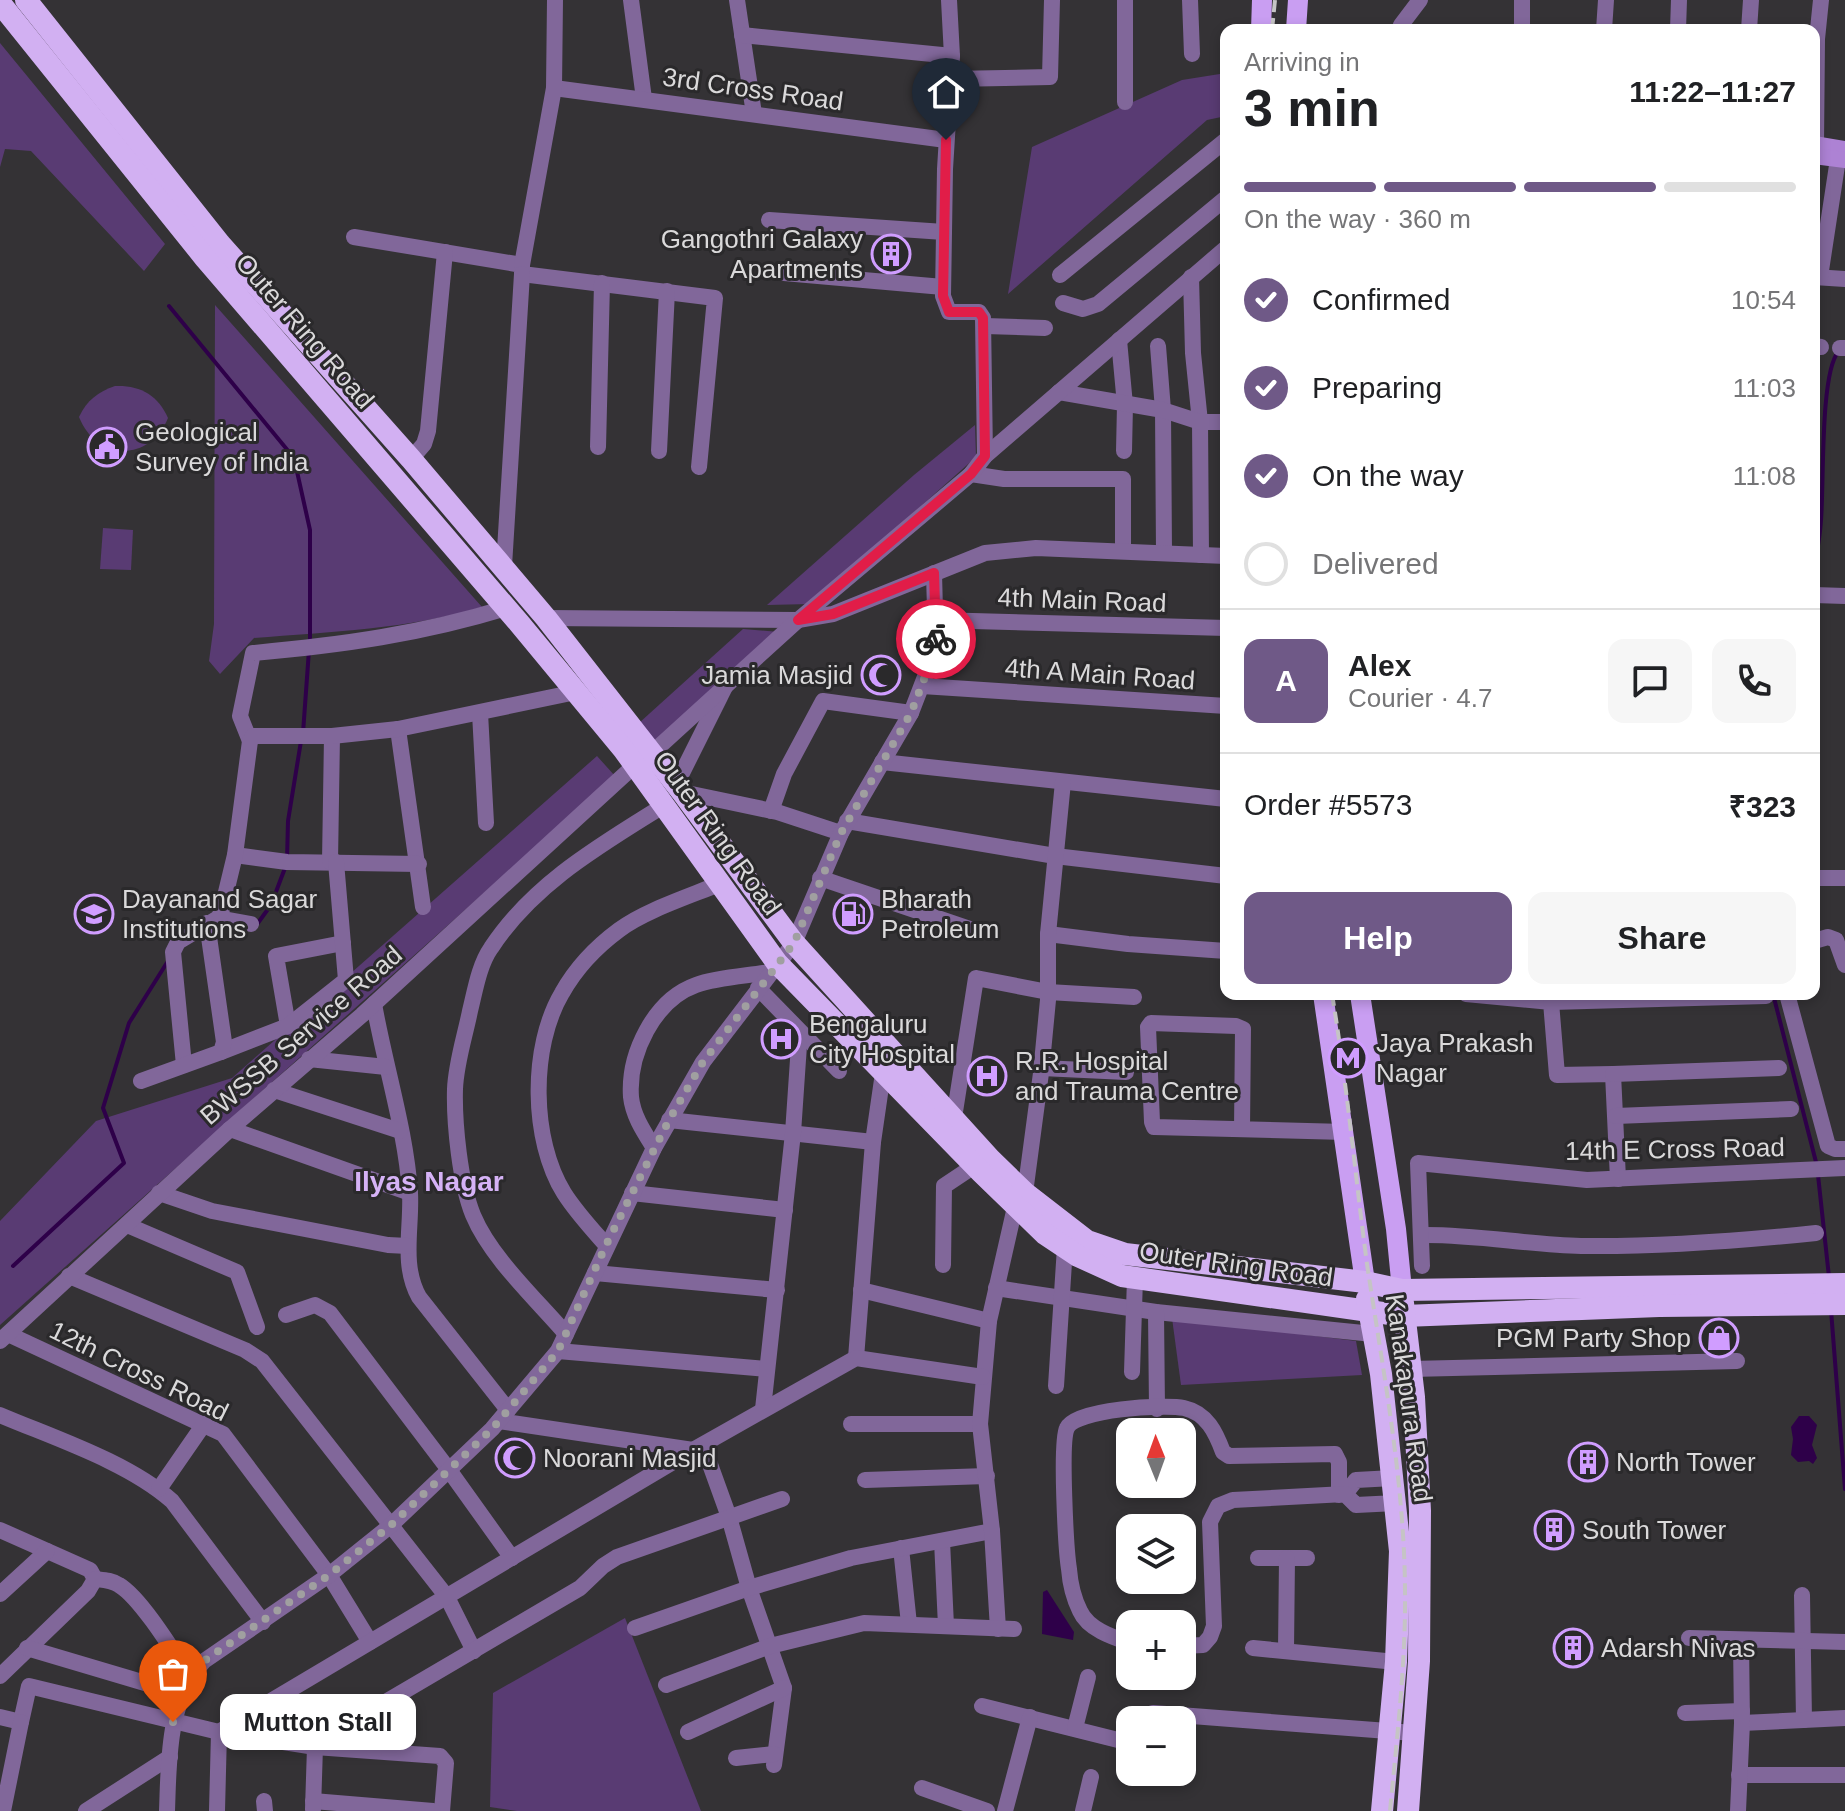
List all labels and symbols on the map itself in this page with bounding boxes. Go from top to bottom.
pin [912,58,980,140]
street label: 3rd Cross Road [661,61,845,117]
place label: Gangothri Galaxy Apartments [661,224,863,284]
building icon: Gangothri Galaxy Apartments [870,233,912,275]
street label: Outer Ring Road [230,248,380,414]
place label: Geological Survey of India [135,417,309,477]
public building icon: Geological Survey of India [86,426,128,468]
street label: 4th Main Road [997,582,1167,618]
courier [896,599,976,679]
street label: 4th A Main Road [1004,652,1196,696]
mosque icon: Jamia Masjid [860,654,902,696]
place label: Jamia Masjid [701,660,853,690]
street label: Outer Ring Road [649,745,787,921]
place label: Dayanand Sagar Institutions [122,884,317,944]
place label: Bharath Petroleum [881,884,1000,944]
school or university icon: Dayanand Sagar Institutions [73,893,115,935]
fuel station icon: Bharath Petroleum [832,893,874,935]
street label: BWSSB Service Road [194,939,408,1131]
place label: Bengaluru City Hospital [809,1009,955,1069]
hospital icon: Bengaluru City Hospital [760,1018,802,1060]
place label: Jaya Prakash Nagar [1376,1028,1534,1088]
metro station icon: Jaya Prakash Nagar [1327,1037,1369,1079]
place label: R.R. Hospital and Trauma Centre [1015,1046,1239,1106]
hospital icon: R.R. Hospital and Trauma Centre [966,1055,1008,1097]
street label: 14th E Cross Road [1565,1132,1785,1166]
district label: Ilyas Nagar [354,1166,504,1197]
street label: Outer Ring Road [1137,1236,1335,1292]
street label: Kanakapura Road [1380,1292,1438,1504]
street label: 12th Cross Road [45,1315,233,1427]
shop icon: PGM Party Shop [1698,1317,1740,1359]
place label: PGM Party Shop [1496,1323,1691,1353]
north arrow [1116,1418,1196,1498]
mosque icon: Noorani Masjid [494,1437,536,1479]
building icon: North Tower [1567,1441,1609,1483]
place label: Noorani Masjid [543,1443,716,1473]
place label: North Tower [1616,1447,1756,1477]
building icon: South Tower [1533,1509,1575,1551]
place label: South Tower [1582,1515,1726,1545]
building icon: Adarsh Nivas [1552,1627,1594,1669]
place label: Adarsh Nivas [1601,1633,1756,1663]
pin [139,1640,207,1722]
callout: Mutton Stall [221,1694,417,1750]

